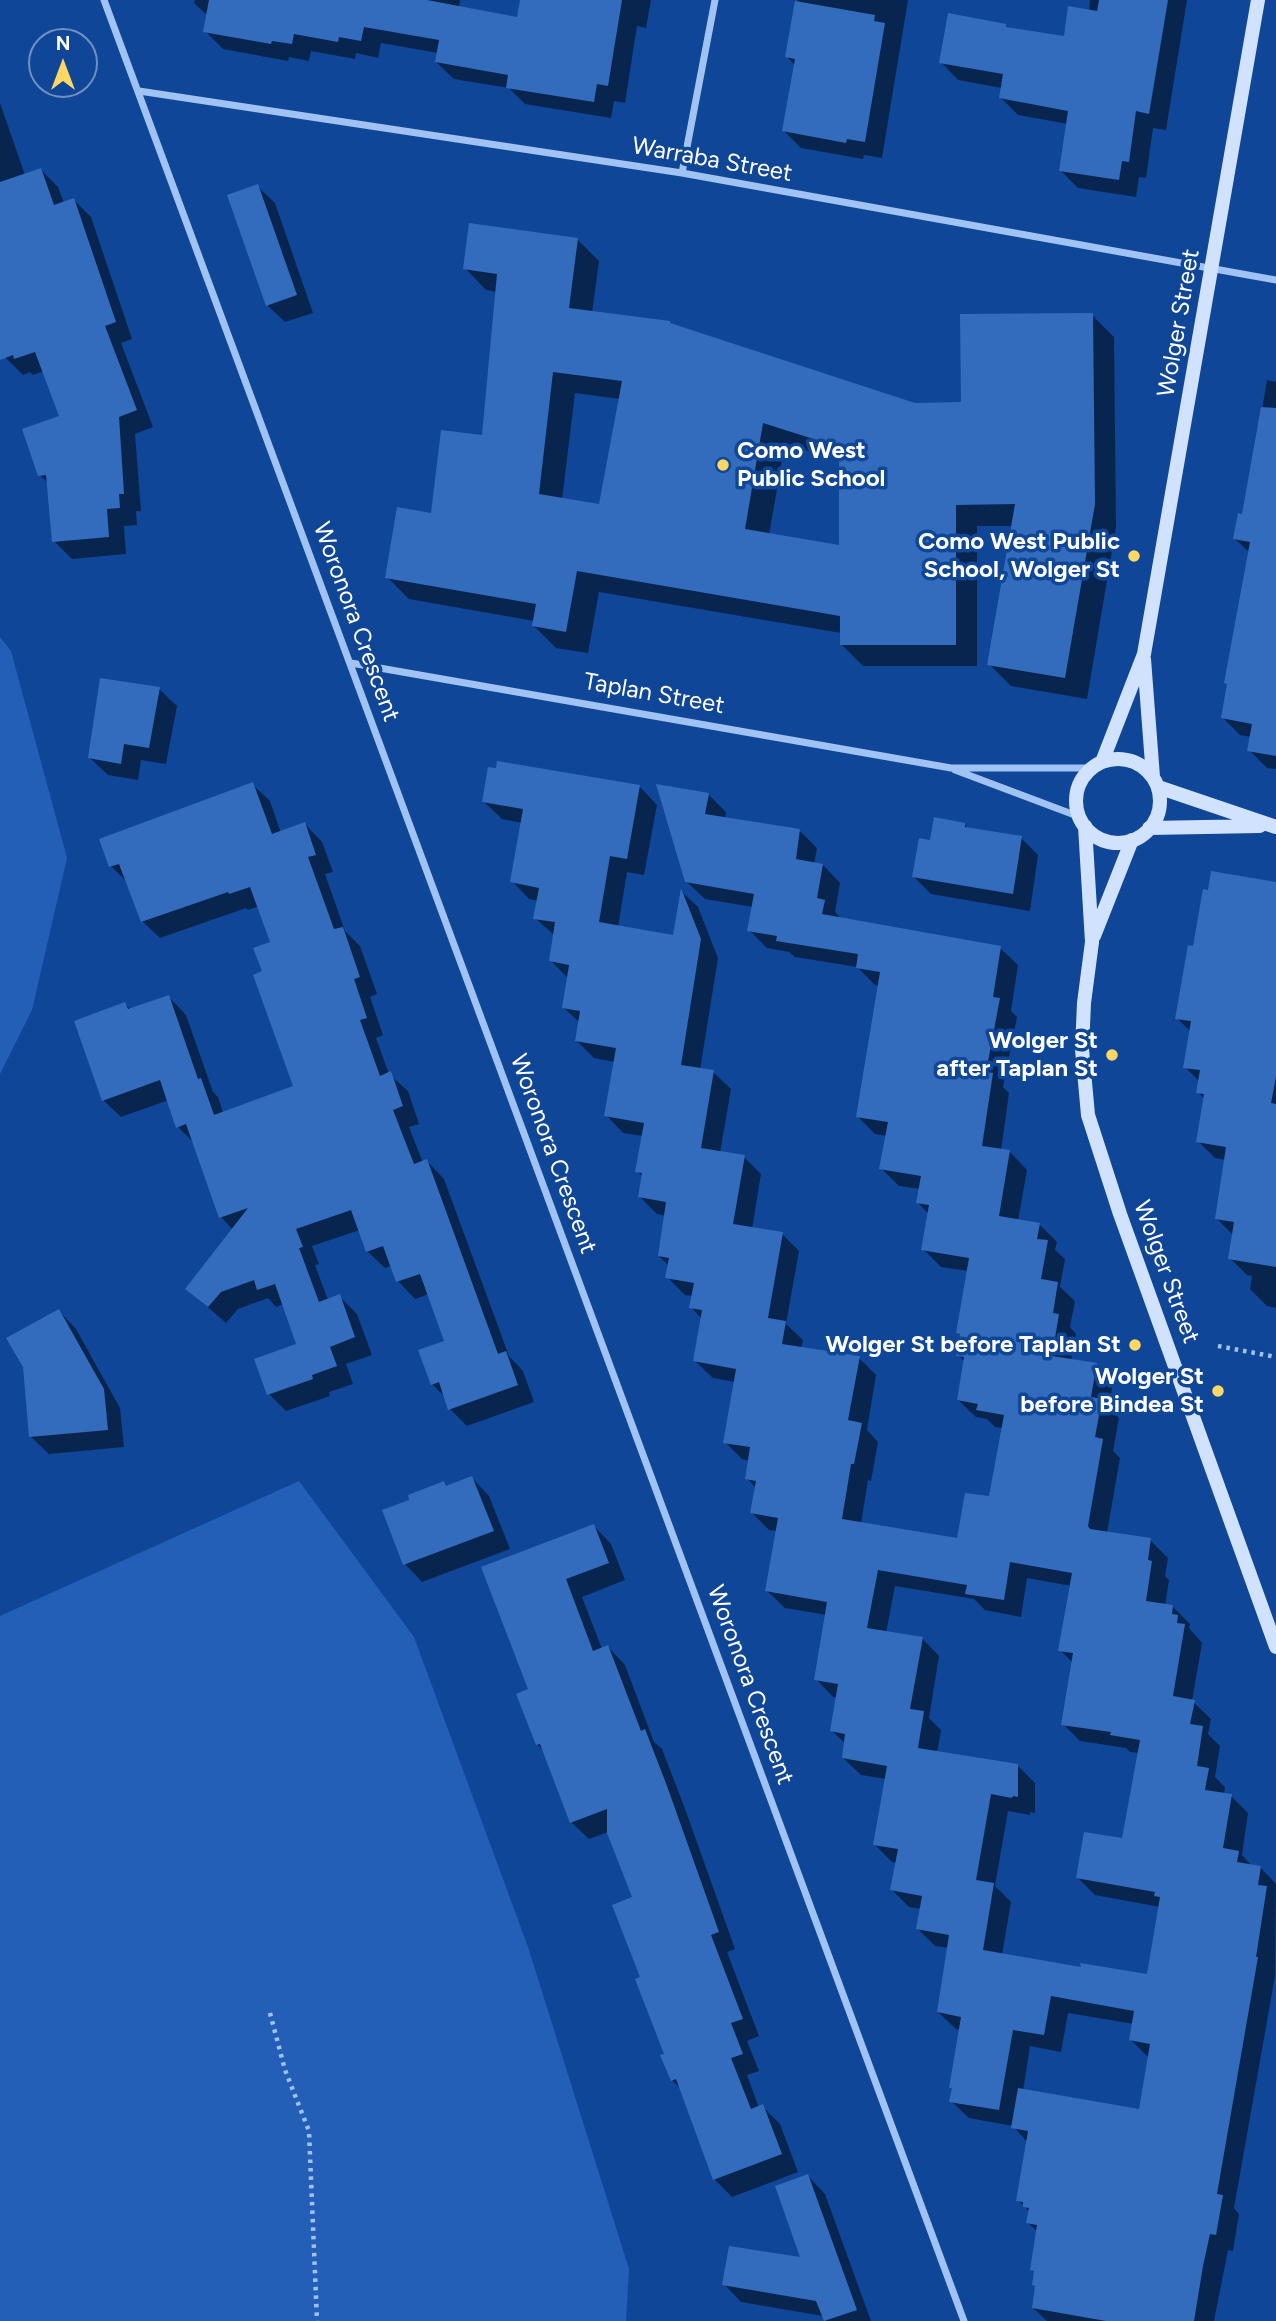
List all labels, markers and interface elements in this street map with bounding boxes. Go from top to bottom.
north arrow [28,28,98,98]
text: N [56,32,70,55]
street label: Warraba Street [630,132,794,188]
street label: Wolger Street [1152,247,1206,399]
place label: Como West Public School [737,437,886,493]
marker: Como West Public School [715,457,731,473]
street label: Woronora Crescent [307,518,405,726]
place label: Como West Public School, Wolger St [918,528,1120,584]
marker: Como West Public School, Wolger St [1126,548,1142,564]
street label: Taplan Street [581,667,727,721]
place label: Wolger St after Taplan St [936,1027,1098,1083]
marker: Wolger St after Taplan St [1104,1047,1120,1063]
street label: Woronora Crescent [504,1050,602,1258]
street label: Wolger Street [1127,1197,1205,1347]
place label: Wolger St before Taplan St [825,1331,1121,1359]
marker: Wolger St before Taplan St [1127,1337,1143,1353]
place label: Wolger St before Bindea St [1020,1363,1204,1419]
marker: Wolger St before Bindea St [1210,1383,1226,1399]
street label: Woronora Crescent [701,1581,799,1789]

